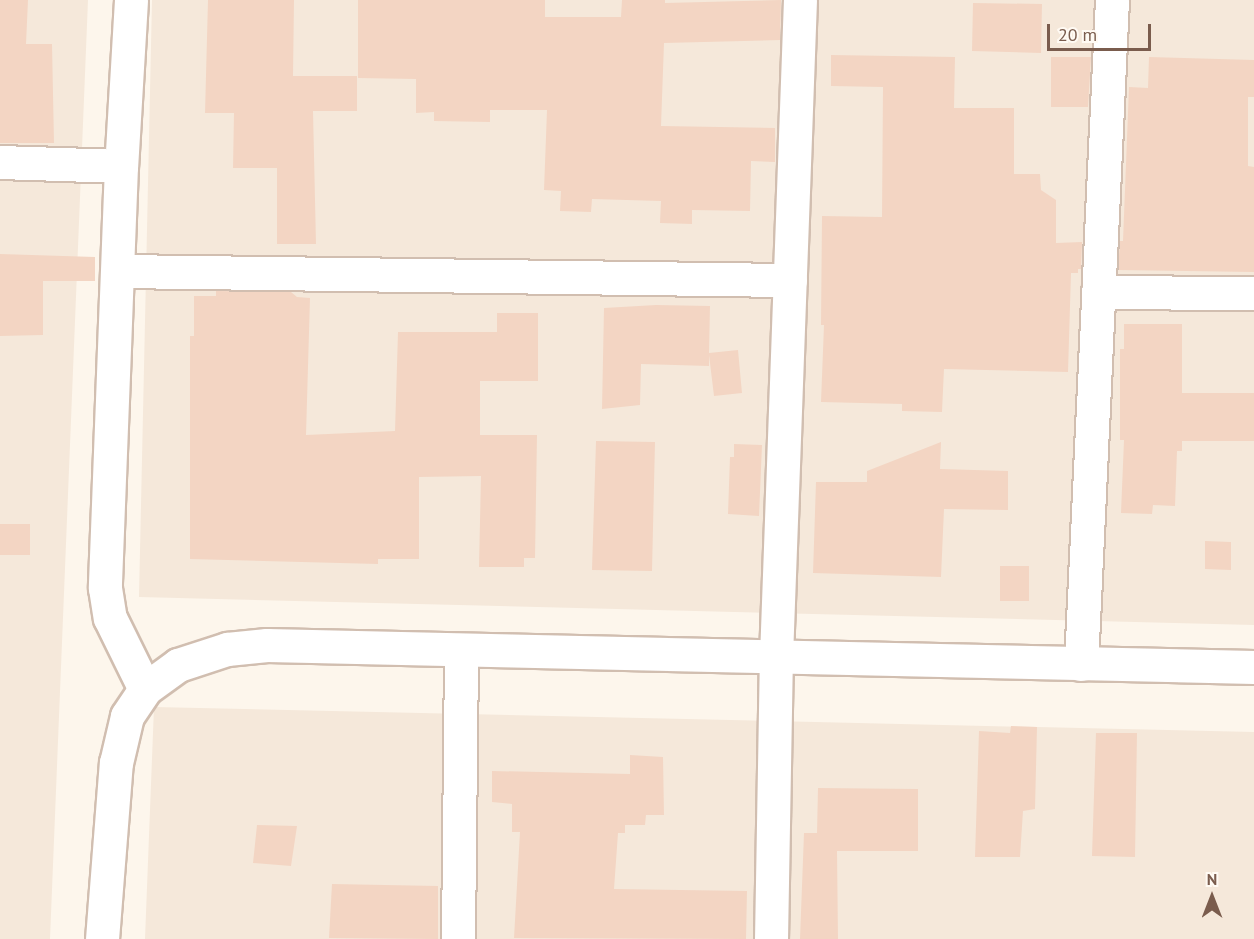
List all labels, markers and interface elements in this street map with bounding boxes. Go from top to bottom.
scale bar [1050,12,1154,50]
text: 20 m [1058,23,1097,46]
north arrow [1182,867,1242,927]
text: N [1207,869,1217,889]

